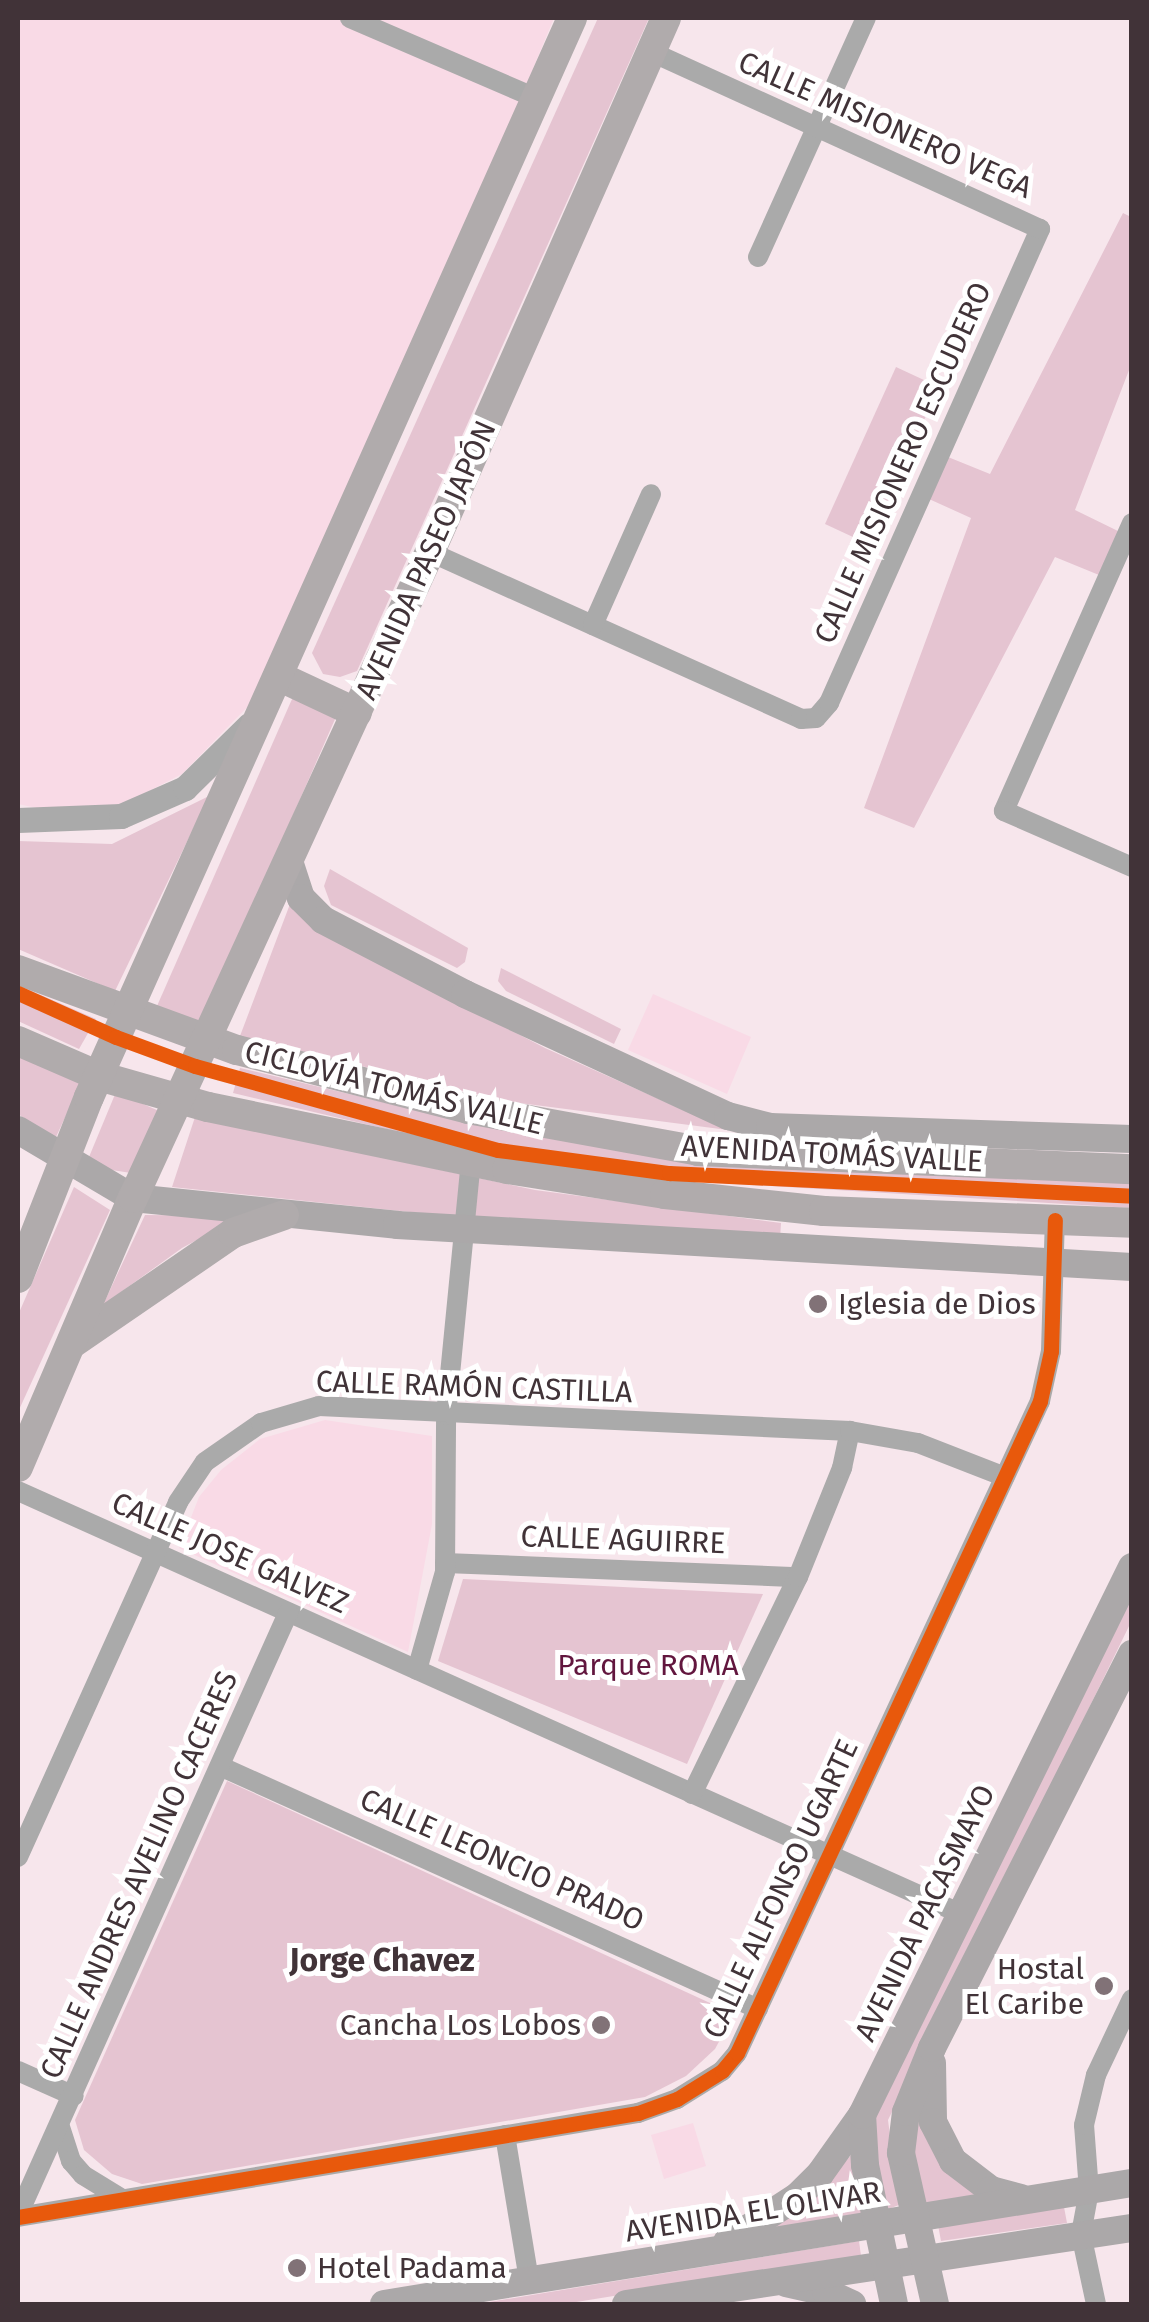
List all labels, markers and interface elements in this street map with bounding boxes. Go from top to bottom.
street label: CALLE MISIONERO VEGA [733,44,1037,206]
street label: CALLE MISIONERO ESCUDERO [807,277,999,649]
street label: AVENIDA PASEO JAPÓN [348,415,504,705]
street label: CICLOVÍA TOMÁS VALLE [241,1033,547,1143]
street label: AVENIDA TOMÁS VALLE [680,1128,984,1180]
place label: Iglesia de Dios [838,1286,1036,1322]
marker: Iglesia de Dios [807,1293,829,1315]
street label: CALLE RAMÓN CASTILLA [315,1363,633,1411]
street label: CALLE JOSE GALVEZ [106,1485,354,1621]
street label: CALLE AGUIRRE [520,1518,726,1562]
park label: Parque ROMA [557,1647,739,1683]
street label: CALLE ANDRES AVELINO CACERES [33,1666,245,2084]
street label: CALLE ALFONSO UGARTE [696,1734,866,2044]
street label: AVENIDA PACASMAYO [847,1779,1003,2047]
street label: CALLE LEONCIO PRADO [354,1781,650,1939]
district label: Jorge Chavez [289,1941,475,1979]
place label: Hostal El Caribe [964,1951,1084,2022]
marker: Hostal El Caribe [1093,1975,1115,1997]
place label: Cancha Los Lobos [340,2007,581,2043]
marker: Cancha Los Lobos [590,2014,612,2036]
street label: AVENIDA EL OLIVAR [623,2174,883,2250]
place label: Hotel Padama [317,2250,507,2286]
marker: Hotel Padama [286,2257,308,2279]

